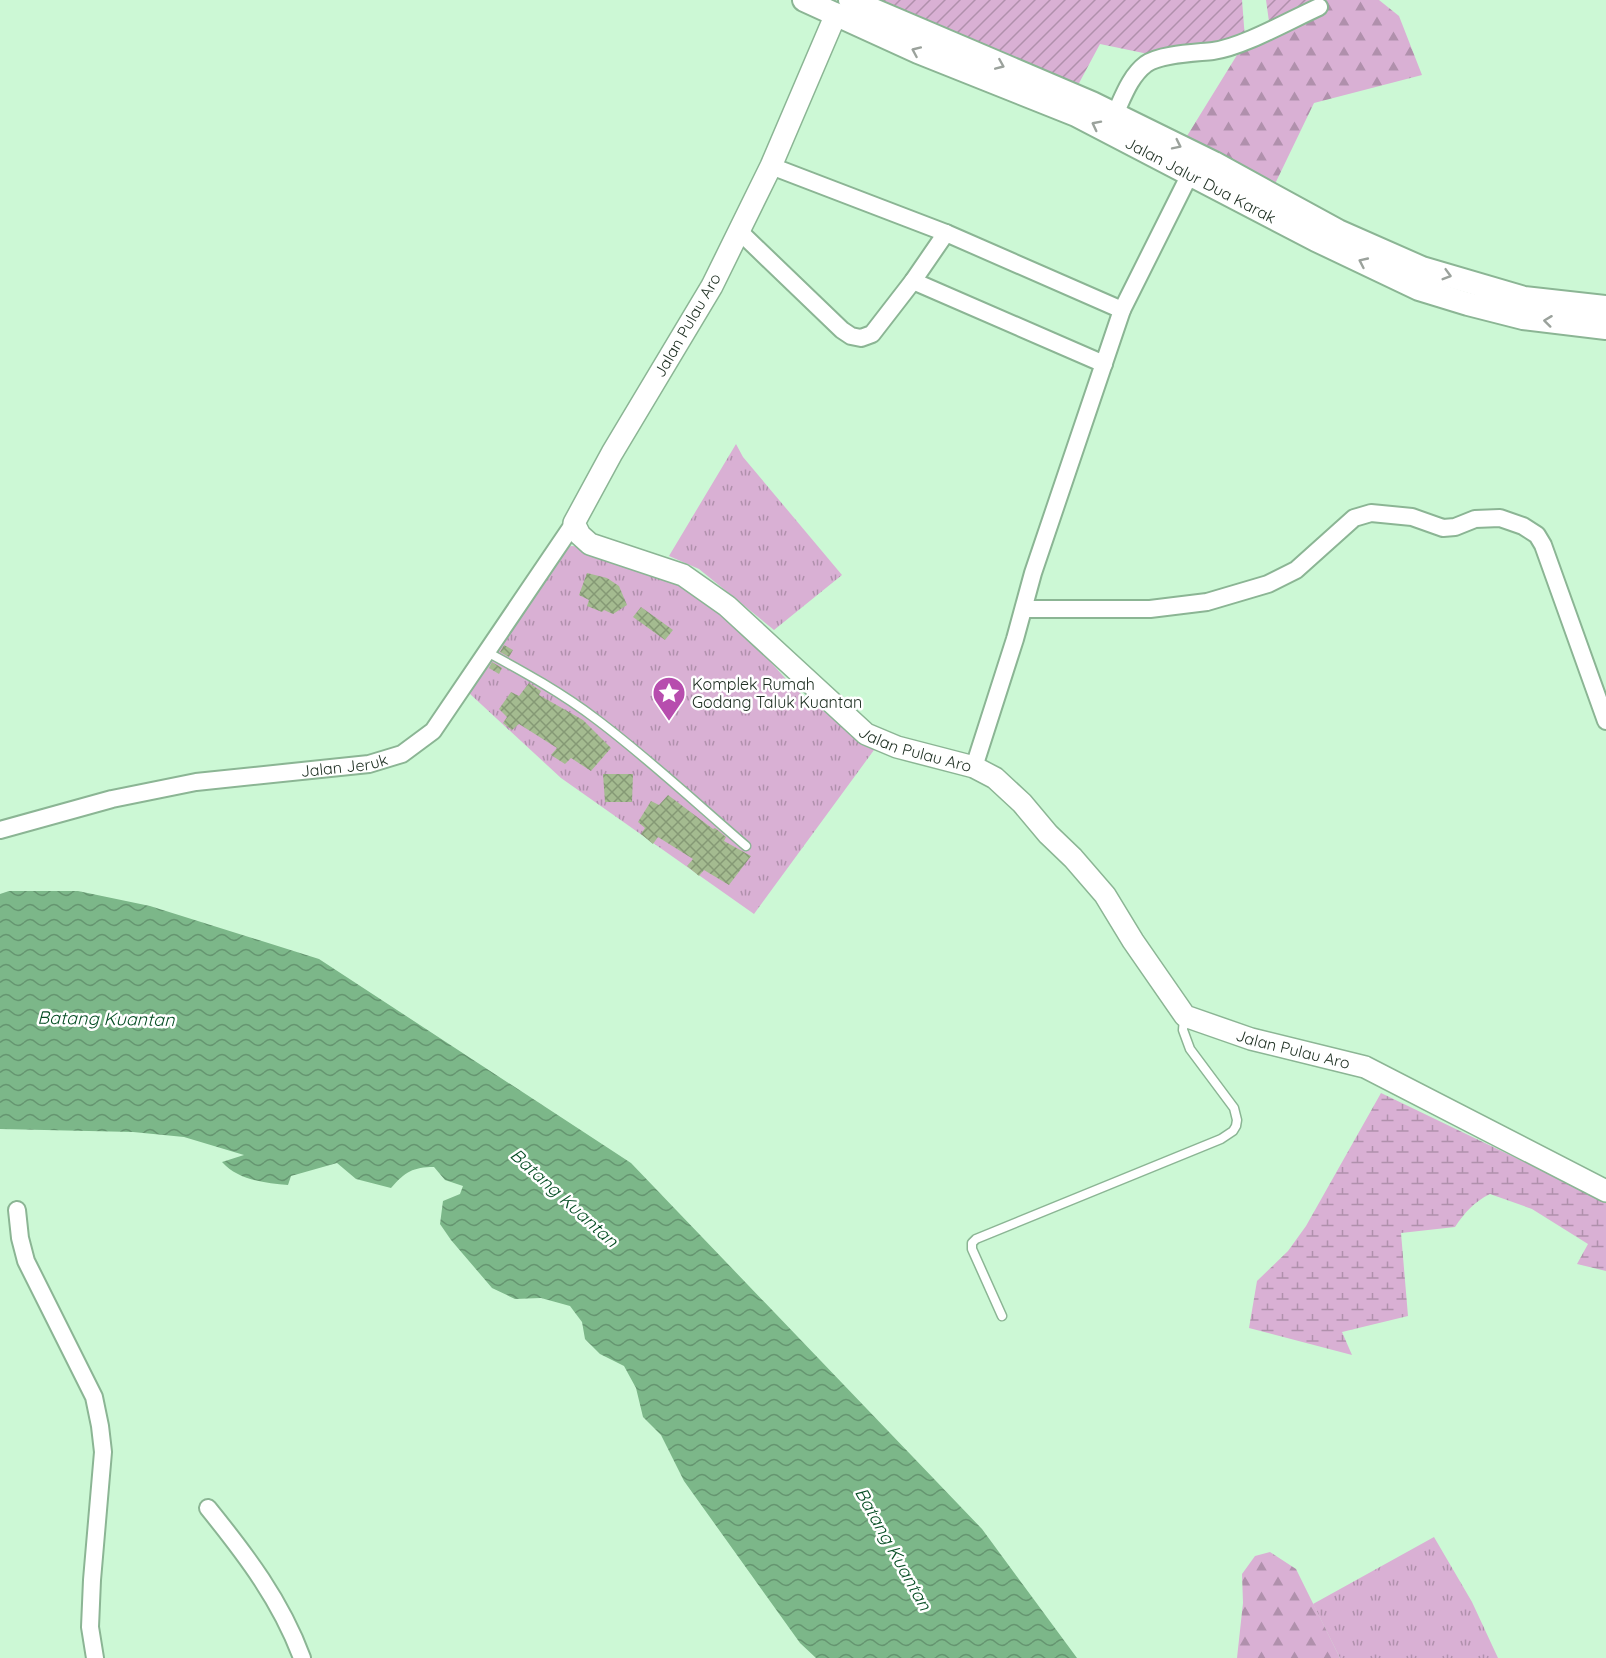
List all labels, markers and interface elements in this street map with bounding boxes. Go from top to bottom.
one-way arrow [912,46,923,58]
one-way arrow [994,57,1005,69]
one-way arrow [1092,121,1103,133]
street label: Jalan Jalur Dua Karak [1122,132,1280,227]
one-way arrow [1171,138,1182,150]
one-way arrow [1359,258,1370,270]
one-way arrow [1442,268,1452,281]
street label: Jalan Pulau Aro [649,269,725,381]
one-way arrow [1543,316,1553,328]
place label: Komplek Rumah Godang Taluk Kuantan [692,674,862,712]
place icon: Komplek Rumah Godang Taluk Kuantan [651,675,687,722]
street label: Jalan Pulau Aro [854,722,974,776]
street label: Jalan Jeruk [300,749,390,781]
water label: Batang Kuantan [37,1006,175,1031]
street label: Jalan Pulau Aro [1233,1025,1352,1073]
water label: Batang Kuantan [506,1143,623,1252]
water label: Batang Kuantan [850,1483,937,1615]

